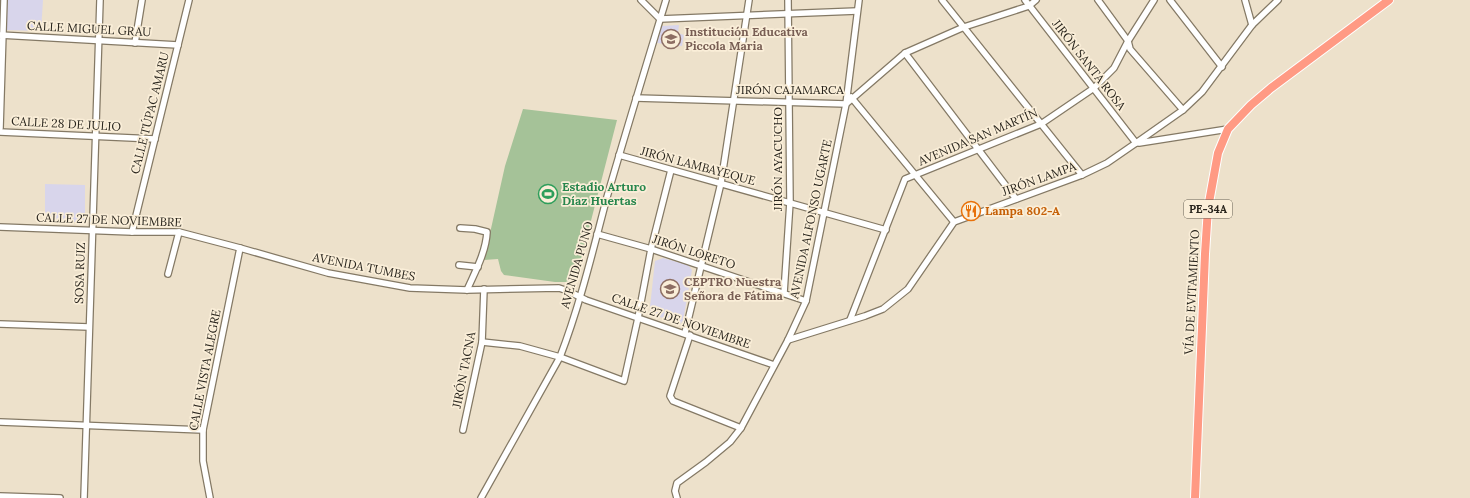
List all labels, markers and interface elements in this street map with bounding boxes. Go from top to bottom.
street label: JIRÓN SANTA ROSA [1049,16,1130,113]
street label: CALLE MIGUEL GRAU [26,18,152,39]
place label: Institución Educativa Piccola Maria [685,24,809,53]
school or university icon: Institución Educativa Piccola Maria [660,28,682,50]
street label: CALLE TÚPAC AMARU [127,50,172,176]
street label: JIRÓN CAJAMARCA [735,82,844,97]
street label: AVENIDA SAN MARTÍN [915,105,1040,169]
street label: JIRÓN AYACUCHO [770,107,785,212]
street label: CALLE 28 DE JULIO [11,113,121,134]
street label: AVENIDA ALFONSO UGARTE [786,138,835,301]
street label: JIRÓN LAMBAYEQUE [638,143,757,188]
street label: JIRÓN LAMPA [999,158,1078,199]
place label: Estadio Arturo Díaz Huertas [562,179,646,208]
sports icon: Estadio Arturo Díaz Huertas [537,183,559,205]
restaurant icon: Lampa 802-A [960,200,982,222]
road number: PE-34A [1184,200,1232,218]
place label: Lampa 802-A [985,203,1060,218]
street label: CALLE 27 DE NOVIEMBRE [36,209,182,230]
street label: AVENIDA PUNO [557,220,596,311]
street label: VÍA DE EVITAMIENTO [1181,229,1202,356]
street label: JIRÓN LORETO [650,231,737,272]
street label: SOSA RUIZ [71,242,88,304]
street label: AVENIDA TUMBES [311,249,417,284]
place label: CEPTRO Nuestra Señora de Fátima [684,274,784,303]
school or university icon: CEPTRO Nuestra Señora de Fátima [659,278,681,300]
street label: CALLE 27 DE NOVIEMBRE [610,290,753,351]
street label: CALLE VISTA ALEGRE [185,308,224,432]
street label: JIRÓN TACNA [449,330,478,410]

